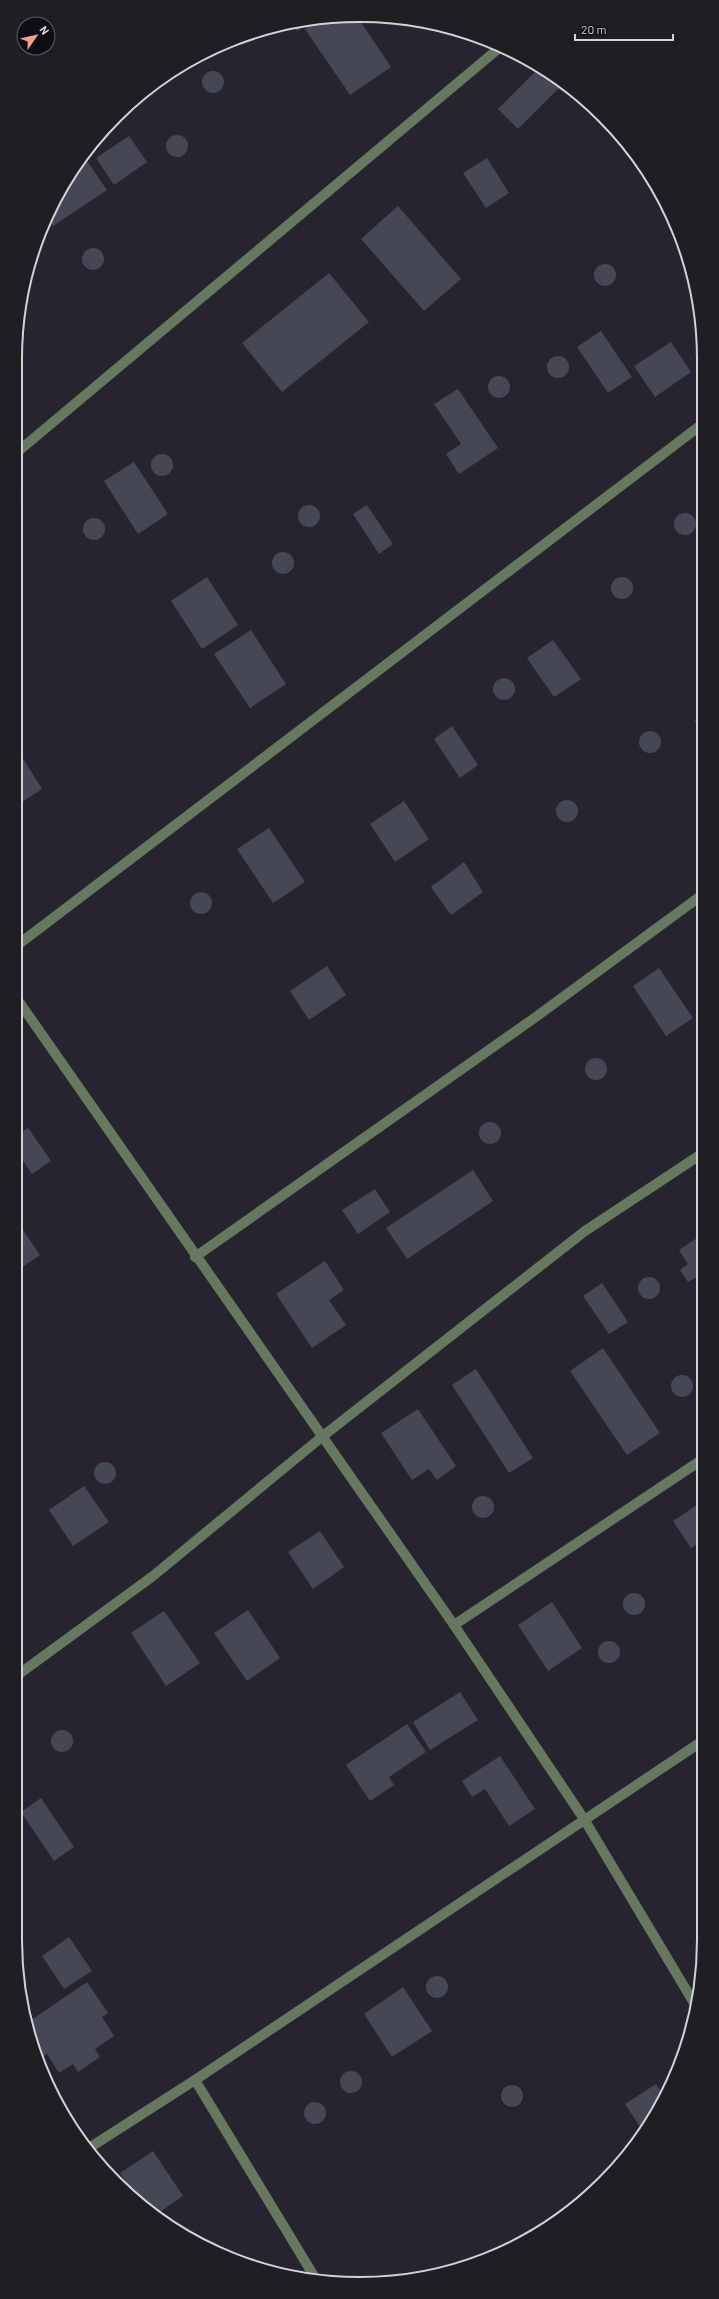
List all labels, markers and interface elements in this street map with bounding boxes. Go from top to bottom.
north arrow [16,16,56,56]
scale bar [575,16,673,42]
text: 20 m [581,22,607,36]
text: N [37,23,52,37]

